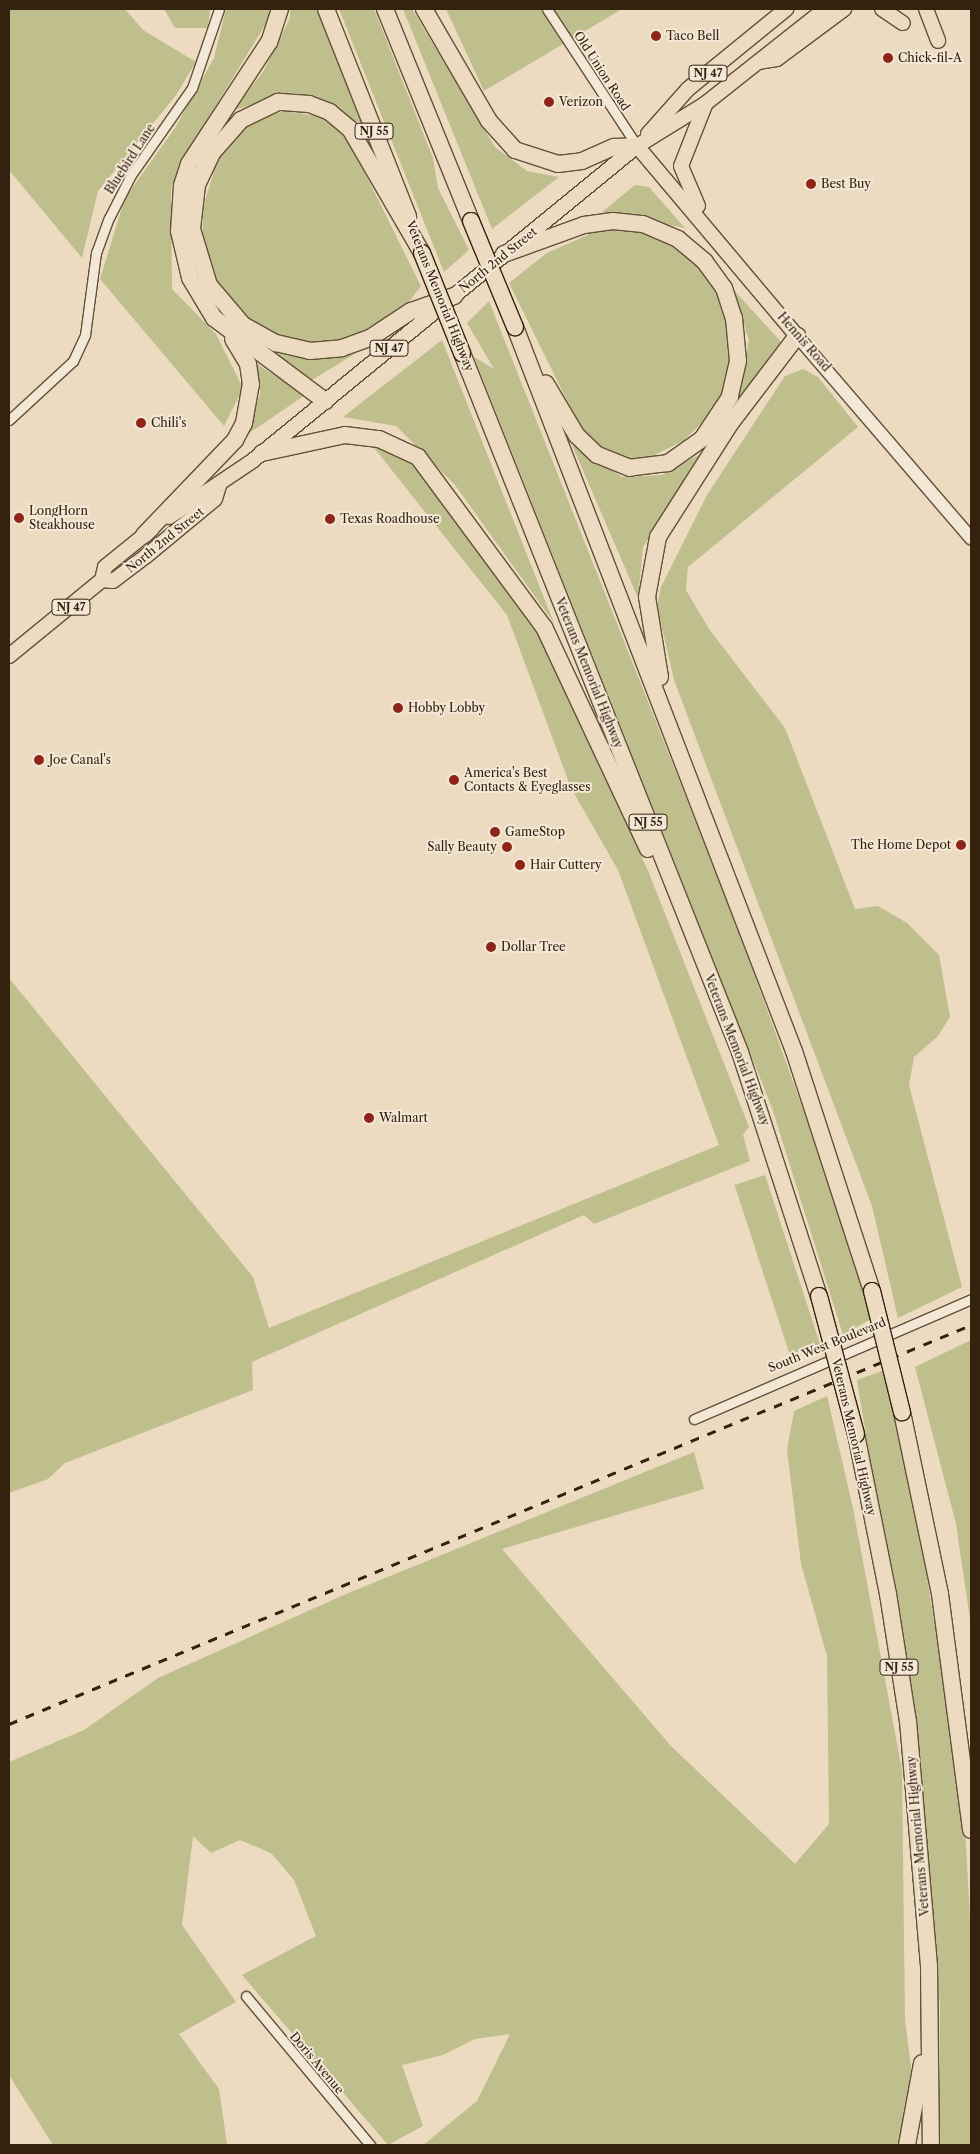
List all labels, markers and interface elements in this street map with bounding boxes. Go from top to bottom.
street label: Old Union Road [571,29,633,113]
place label: Taco Bell [666,29,719,43]
marker: Taco Bell [650,30,662,42]
place label: Chick-fil-A [898,51,962,65]
marker: Chick-fil-A [882,52,894,64]
road number: NJ 47 [688,64,728,82]
place label: Verizon [559,95,603,109]
marker: Verizon [543,96,555,108]
street label: Bluebird Lane [102,121,158,197]
road number: NJ 55 [354,122,394,140]
place label: Best Buy [821,177,871,191]
marker: Best Buy [805,178,817,190]
street label: Veterans Memorial Highway [403,219,477,373]
street label: North 2nd Street [456,224,540,296]
street label: Hennis Road [774,310,834,374]
road number: NJ 47 [369,339,409,356]
place label: Chili's [151,416,186,430]
marker: Chili's [135,417,147,429]
place label: LongHorn Steakhouse [29,504,95,532]
street label: North 2nd Street [123,504,207,576]
marker: LongHorn Steakhouse [13,512,25,524]
place label: Texas Roadhouse [340,512,440,526]
marker: Texas Roadhouse [324,513,336,525]
street label: Veterans Memorial Highway [552,596,626,750]
road number: NJ 47 [51,598,91,616]
place label: Hobby Lobby [408,701,486,715]
marker: Hobby Lobby [392,702,404,714]
place label: Joe Canal's [49,753,111,767]
marker: Joe Canal's [33,754,45,766]
place label: America's Best Contacts & Eyeglasses [464,766,590,794]
marker: America's Best Contacts & Eyeglasses [448,774,460,786]
road number: NJ 55 [628,814,668,830]
place label: GameStop [505,825,565,839]
marker: GameStop [489,826,501,838]
place label: The Home Depot [851,838,951,852]
marker: The Home Depot [955,839,967,851]
place label: Sally Beauty [427,840,497,854]
marker: Sally Beauty [501,841,513,853]
place label: Hair Cuttery [530,858,602,872]
marker: Hair Cuttery [514,859,526,871]
place label: Dollar Tree [501,940,566,954]
marker: Dollar Tree [485,941,497,953]
street label: Veterans Memorial Highway [701,972,773,1128]
place label: Walmart [379,1111,428,1125]
marker: Walmart [363,1112,375,1124]
street label: South West Boulevard [766,1315,888,1375]
street label: Veterans Memorial Highway [829,1357,879,1517]
road number: NJ 55 [879,1658,919,1675]
street label: Veterans Memorial Highway [904,1755,932,1917]
street label: Doris Avenue [287,2029,347,2097]

